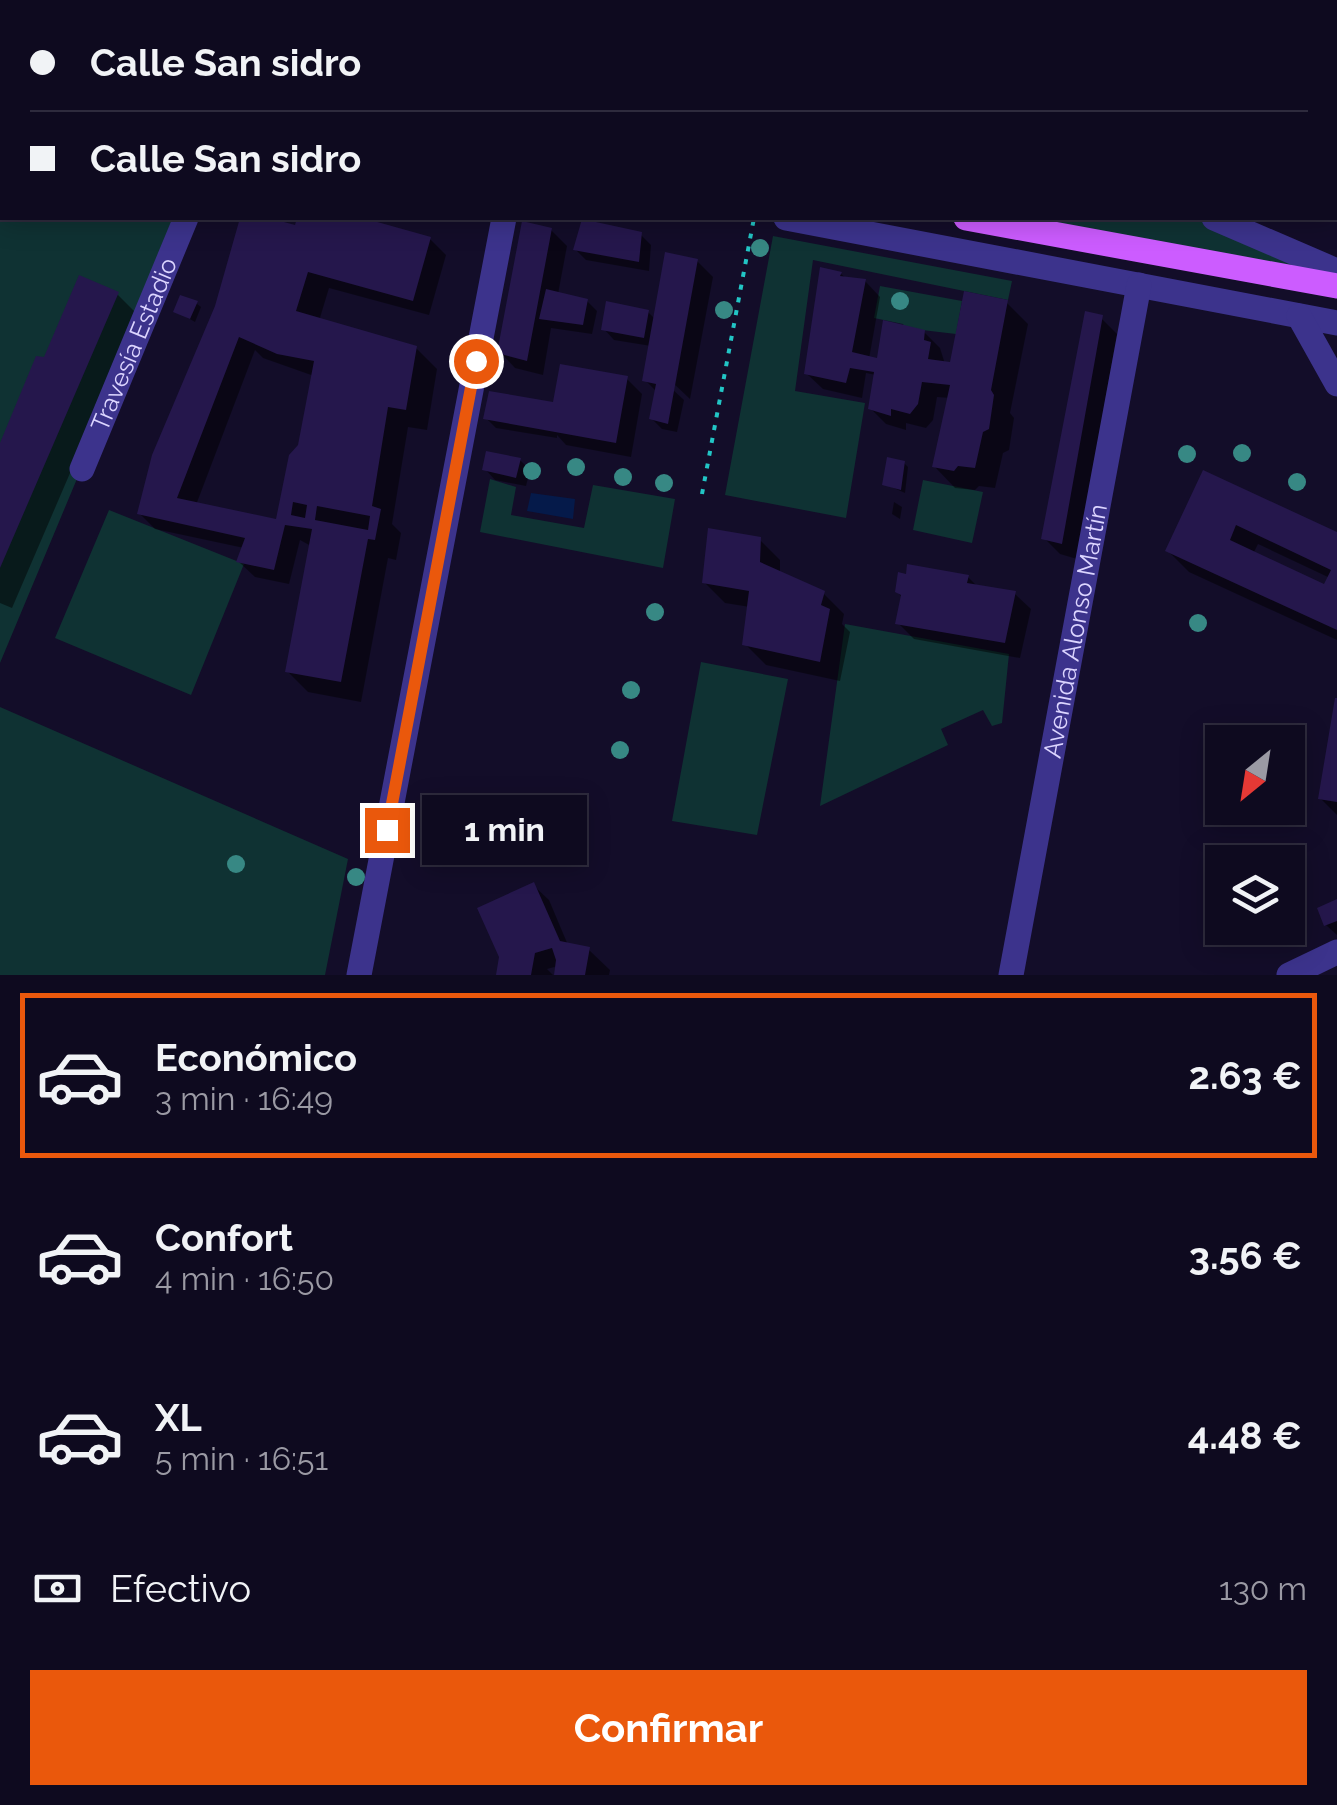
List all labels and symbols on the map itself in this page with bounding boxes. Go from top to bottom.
street label: Travesía Estadio [84,253,183,436]
route start [454,339,499,384]
street label: Avenida Alonso Martín [1037,501,1113,760]
north arrow [1205,725,1305,825]
callout: 1 min [422,795,587,865]
route end [365,808,410,853]

